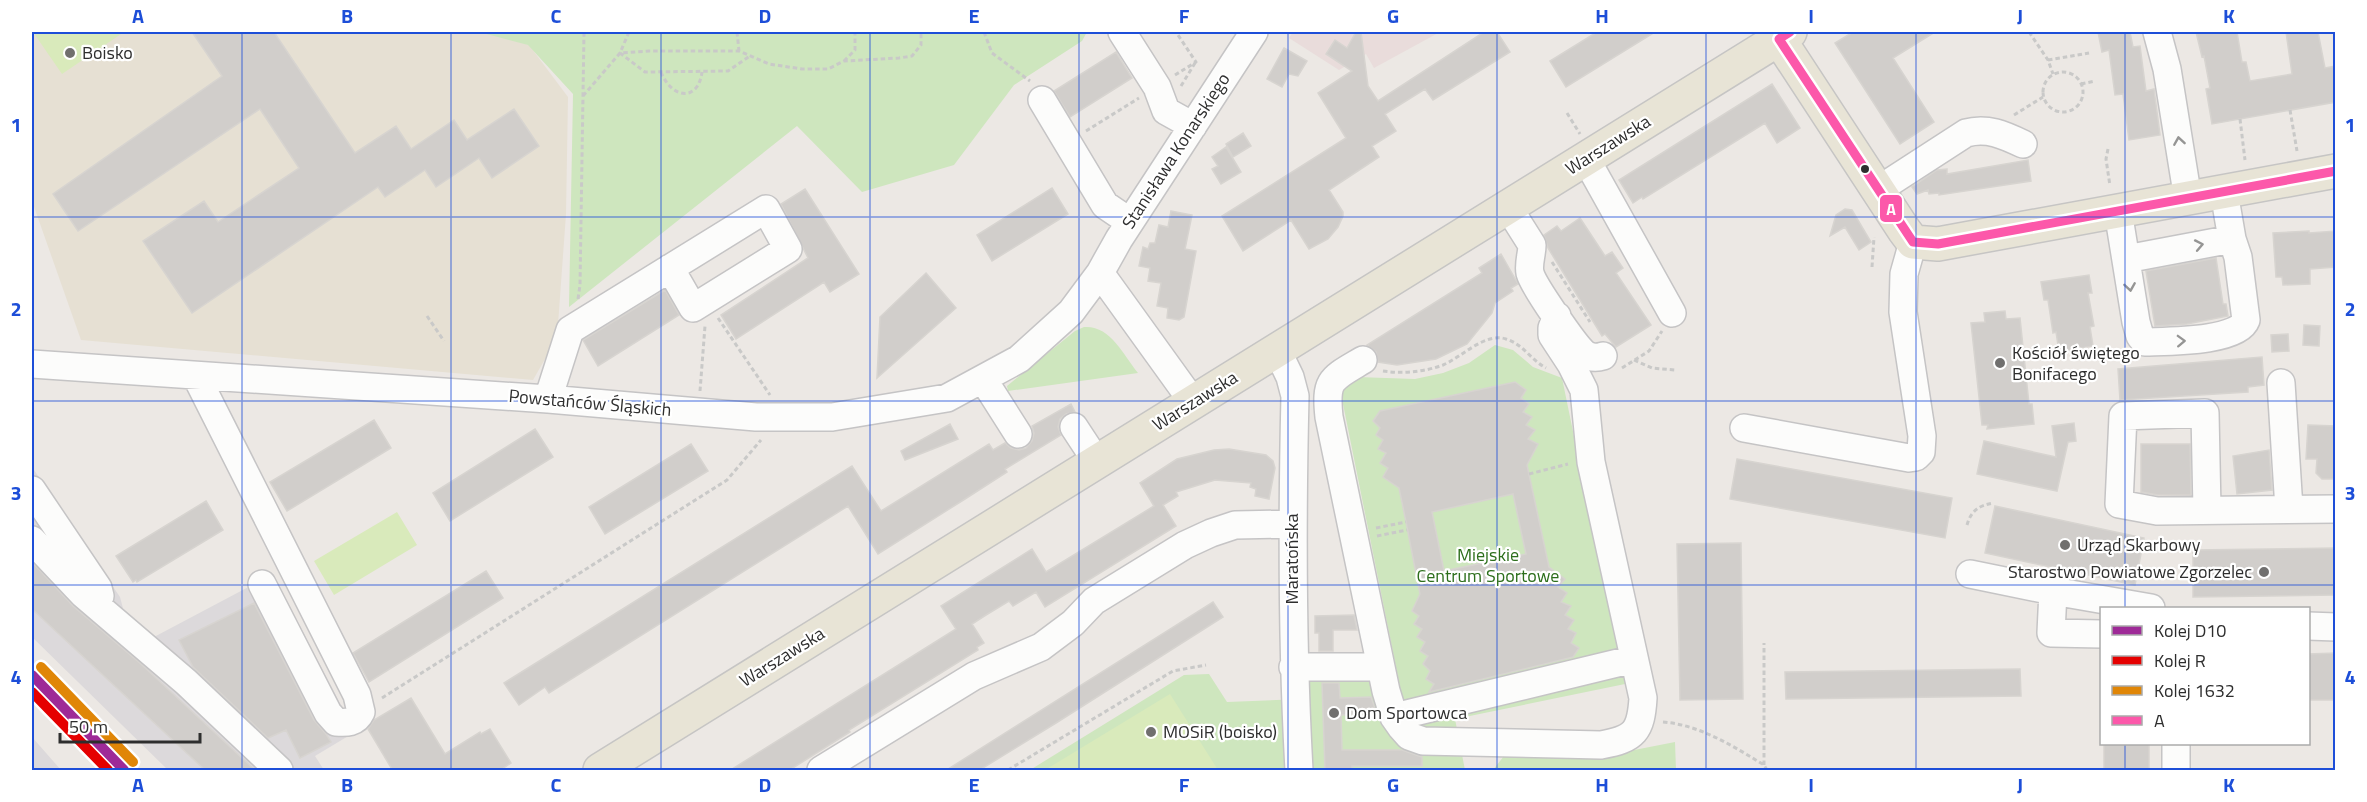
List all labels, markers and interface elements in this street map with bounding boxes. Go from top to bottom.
text: A [132,0,144,31]
text: B [341,0,353,31]
text: C [551,0,562,31]
text: D [759,0,771,31]
text: E [968,0,980,31]
text: F [1179,0,1190,31]
text: G [1387,0,1399,31]
text: H [1595,0,1609,31]
text: I [1808,0,1814,31]
text: J [2017,0,2023,31]
text: K [2223,0,2235,31]
place label: Boisko [82,39,133,66]
marker: Boisko [63,46,77,60]
street label: Stanisława Konarskiego [1115,67,1236,234]
street label: Warszawska [1560,108,1656,181]
text: 1 [10,109,22,140]
text: 1 [2344,109,2356,140]
one-way arrow [2173,136,2186,146]
unlabelled marker [1859,163,1871,175]
line badge: A [1879,194,1903,223]
text: A [1886,197,1896,221]
one-way arrow [2194,239,2204,252]
one-way arrow [2123,282,2136,292]
text: 2 [10,293,22,324]
text: 2 [2344,293,2356,324]
one-way arrow [2177,334,2186,347]
place label: Kościół świętego Bonifacego [2012,339,2140,387]
marker: Kościół świętego Bonifacego [1993,356,2007,370]
street label: Warszawska [1147,364,1243,437]
street label: Powstańców Śląskich [508,382,673,423]
text: 3 [10,477,22,508]
text: 3 [2344,477,2356,508]
street label: Maratońska [1278,514,1305,604]
place label: Urząd Skarbowy [2077,531,2201,558]
marker: Urząd Skarbowy [2058,538,2072,552]
park label: Miejskie Centrum Sportowe [1417,541,1559,589]
place label: Starostwo Powiatowe Zgorzelec [2008,558,2252,585]
marker: Starostwo Powiatowe Zgorzelec [2257,565,2271,579]
legend [2100,607,2310,745]
text: Kolej D10 [2154,617,2226,644]
street label: Warszawska [734,620,830,693]
text: Kolej R [2154,647,2206,674]
text: 4 [10,661,22,692]
text: 4 [2344,661,2356,692]
text: Kolej 1632 [2154,677,2235,704]
place label: Dom Sportowca [1346,699,1467,726]
scale bar [60,706,200,744]
marker: Dom Sportowca [1327,706,1341,720]
text: A [2154,707,2165,734]
text: 50 m [69,713,108,740]
place label: MOSiR (boisko) [1163,718,1277,745]
marker: MOSiR (boisko) [1144,725,1158,739]
text: A [132,769,144,800]
text: B [341,769,353,800]
text: C [551,769,562,800]
text: D [759,769,771,800]
text: E [968,769,980,800]
text: F [1179,769,1190,800]
text: G [1387,769,1399,800]
text: H [1595,769,1609,800]
text: I [1808,769,1814,800]
text: J [2017,769,2023,800]
text: K [2223,769,2235,800]

